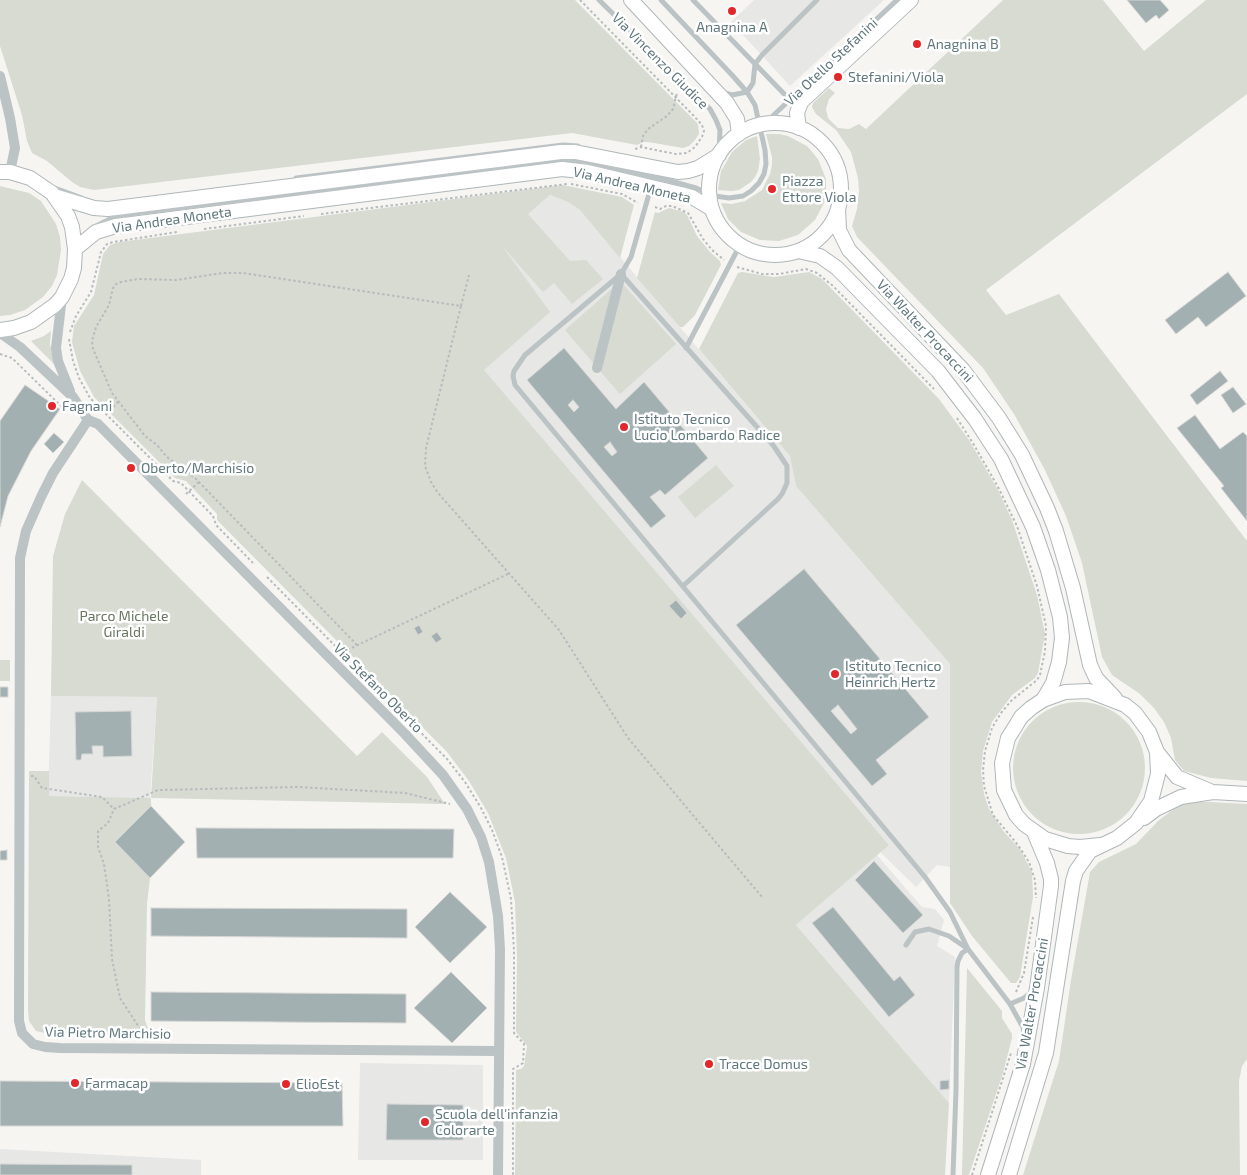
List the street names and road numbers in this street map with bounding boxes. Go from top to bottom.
street label: Via Vincenzo Giudice [608,9,712,113]
street label: Via Otello Stefanini [781,15,881,109]
street label: Via Andrea Moneta [571,163,693,207]
street label: Via Andrea Moneta [111,203,233,237]
street label: Via Walter Procaccini [873,276,977,386]
street label: Via Stefano Oberto [330,640,426,736]
street label: Via Walter Procaccini [1012,937,1052,1071]
street label: Via Pietro Marchisio [45,1023,171,1043]

